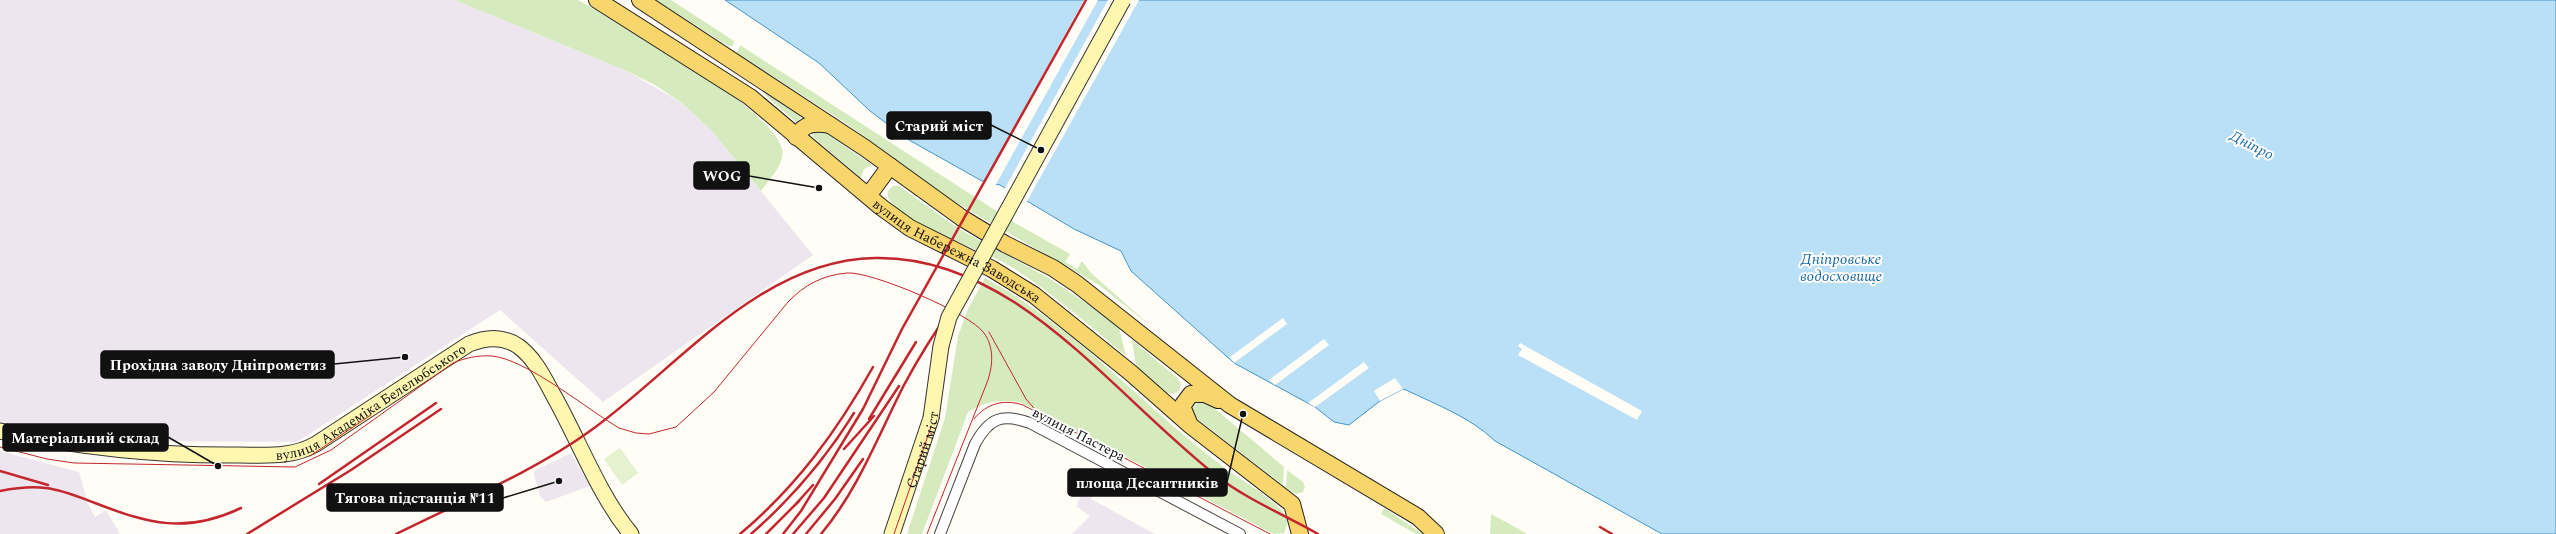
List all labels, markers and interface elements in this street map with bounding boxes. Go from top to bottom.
callout: Старий міст [887,112,991,139]
text: Старий міст [895,115,984,138]
water label: Дніпро [2225,124,2278,166]
callout: WOG [694,162,749,189]
text: WOG [703,165,741,188]
street label: вулиця Набережна Заводська [868,194,1046,308]
water label: Дніпровське водосховище [1800,248,1882,288]
street label: вулиця Академіка Белелюбського [275,339,470,466]
callout: Прохідна заводу Дніпрометиз [101,351,334,378]
text: Прохідна заводу Дніпрометиз [110,354,326,377]
street label: вулиця Пастера [1029,402,1129,467]
street label: Старий міст [901,410,944,491]
callout: Матеріальний склад [3,424,168,451]
text: Матеріальний склад [11,427,159,450]
callout: площа Десантників [1068,469,1227,496]
text: площа Десантників [1076,472,1218,495]
callout: Тягова пiдстанцiя №11 [327,484,503,511]
text: Тягова пiдстанцiя №11 [335,487,495,510]

